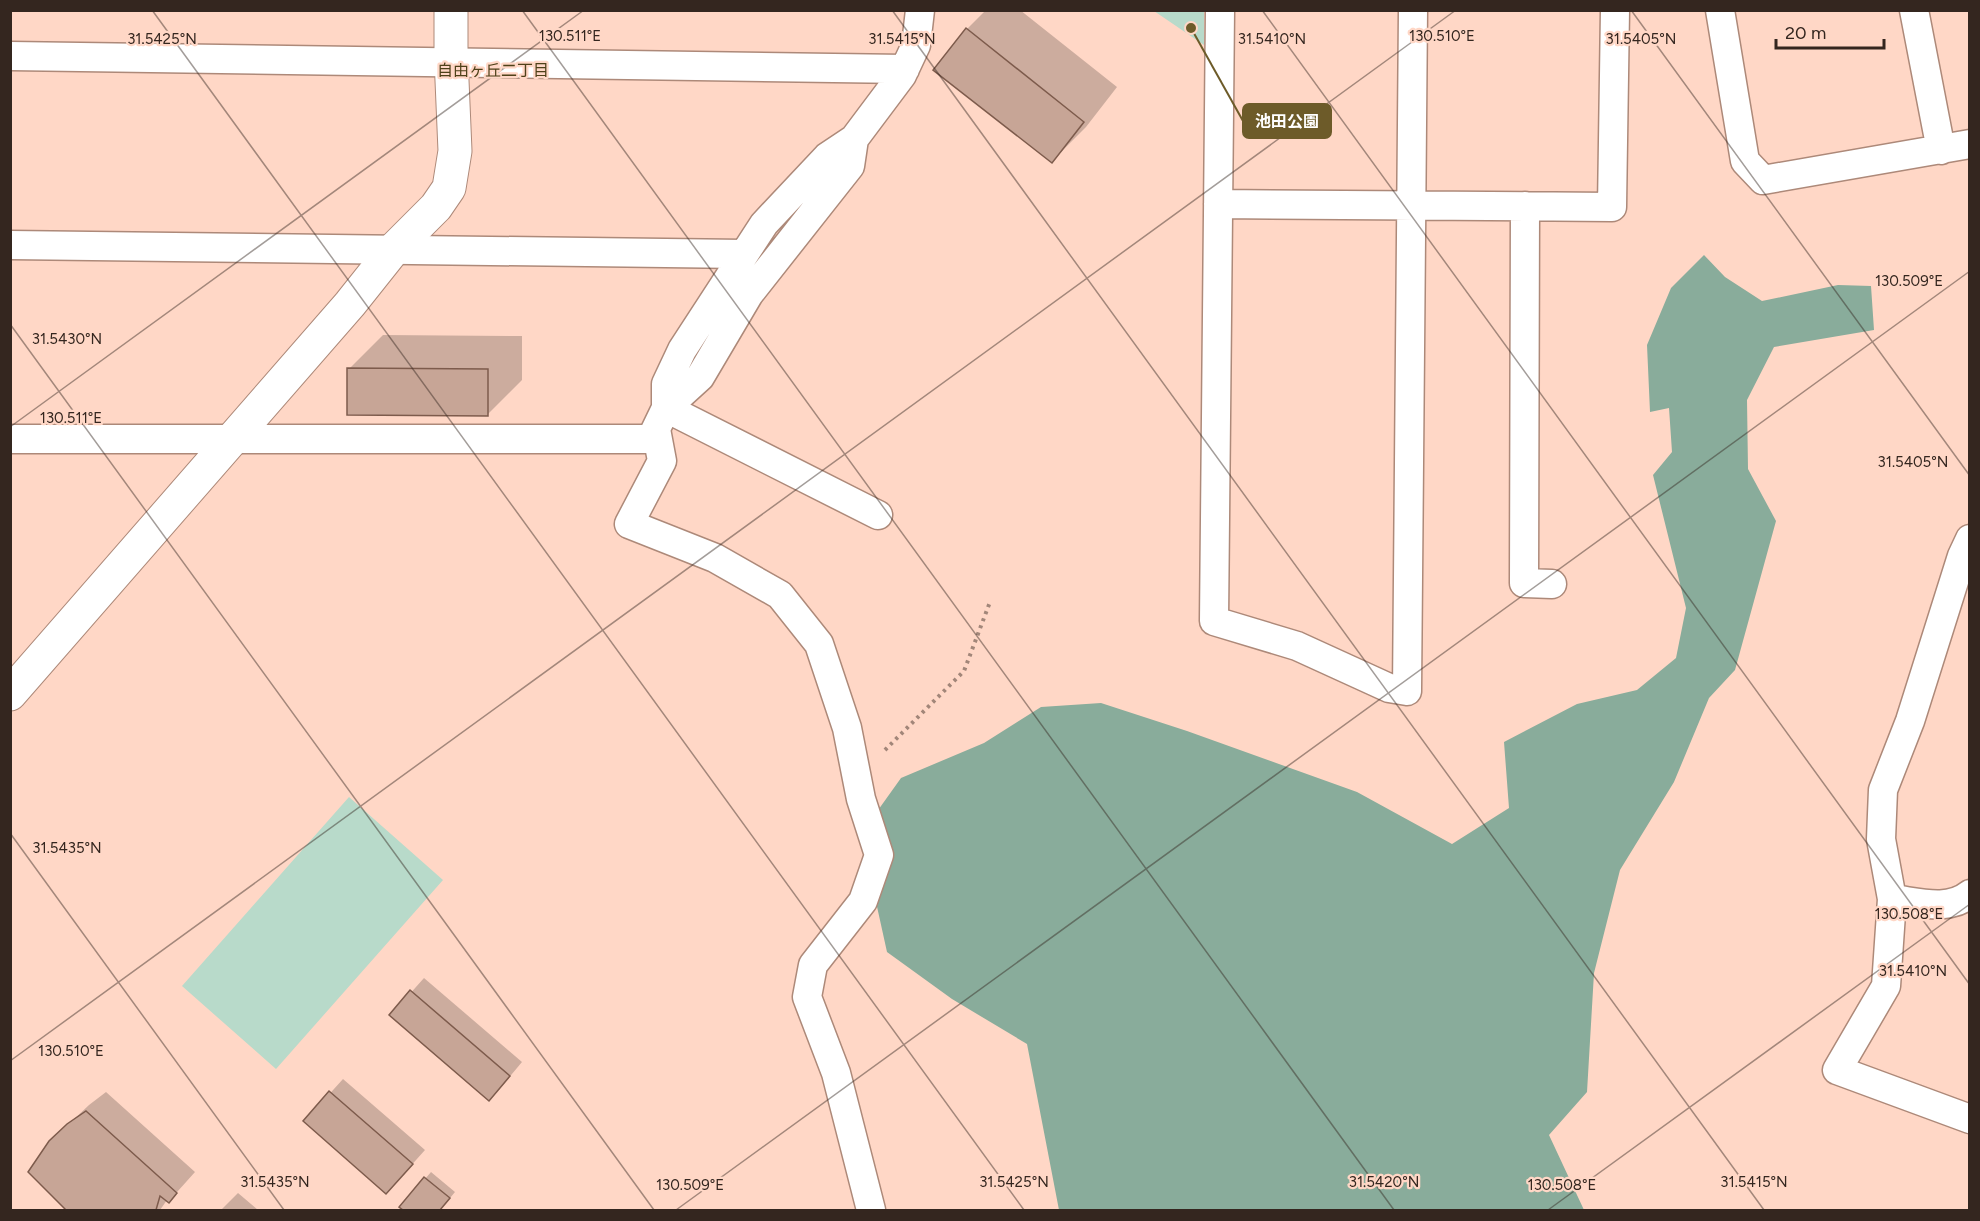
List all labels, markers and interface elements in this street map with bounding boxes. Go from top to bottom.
scale bar [1776,12,1884,50]
text: 20 m [1785,22,1826,44]
text: 130.511°E [539,27,601,45]
text: 130.510°E [1409,27,1475,45]
text: 31.5425°N [127,30,197,48]
text: 31.5415°N [868,30,936,48]
text: 31.5410°N [1238,30,1306,48]
text: 31.5405°N [1606,30,1676,48]
district label: 自由ヶ丘二丁目 [437,61,549,80]
callout: 池田公園 [1243,104,1331,138]
text: 池田公園 [1255,112,1319,131]
text: 130.509°E [1875,272,1943,290]
text: 31.5430°N [32,330,102,348]
text: 130.511°E [40,409,102,427]
text: 31.5405°N [1878,453,1948,471]
text: 31.5435°N [32,839,102,857]
text: 130.508°E [1875,905,1943,923]
text: 31.5410°N [1879,962,1947,980]
text: 130.510°E [38,1042,104,1060]
text: 31.5435°N [240,1173,310,1191]
text: 31.5425°N [979,1173,1049,1191]
text: 31.5420°N [1349,1173,1419,1191]
text: 31.5415°N [1720,1173,1788,1191]
text: 130.509°E [656,1176,724,1194]
text: 130.508°E [1528,1176,1596,1194]

